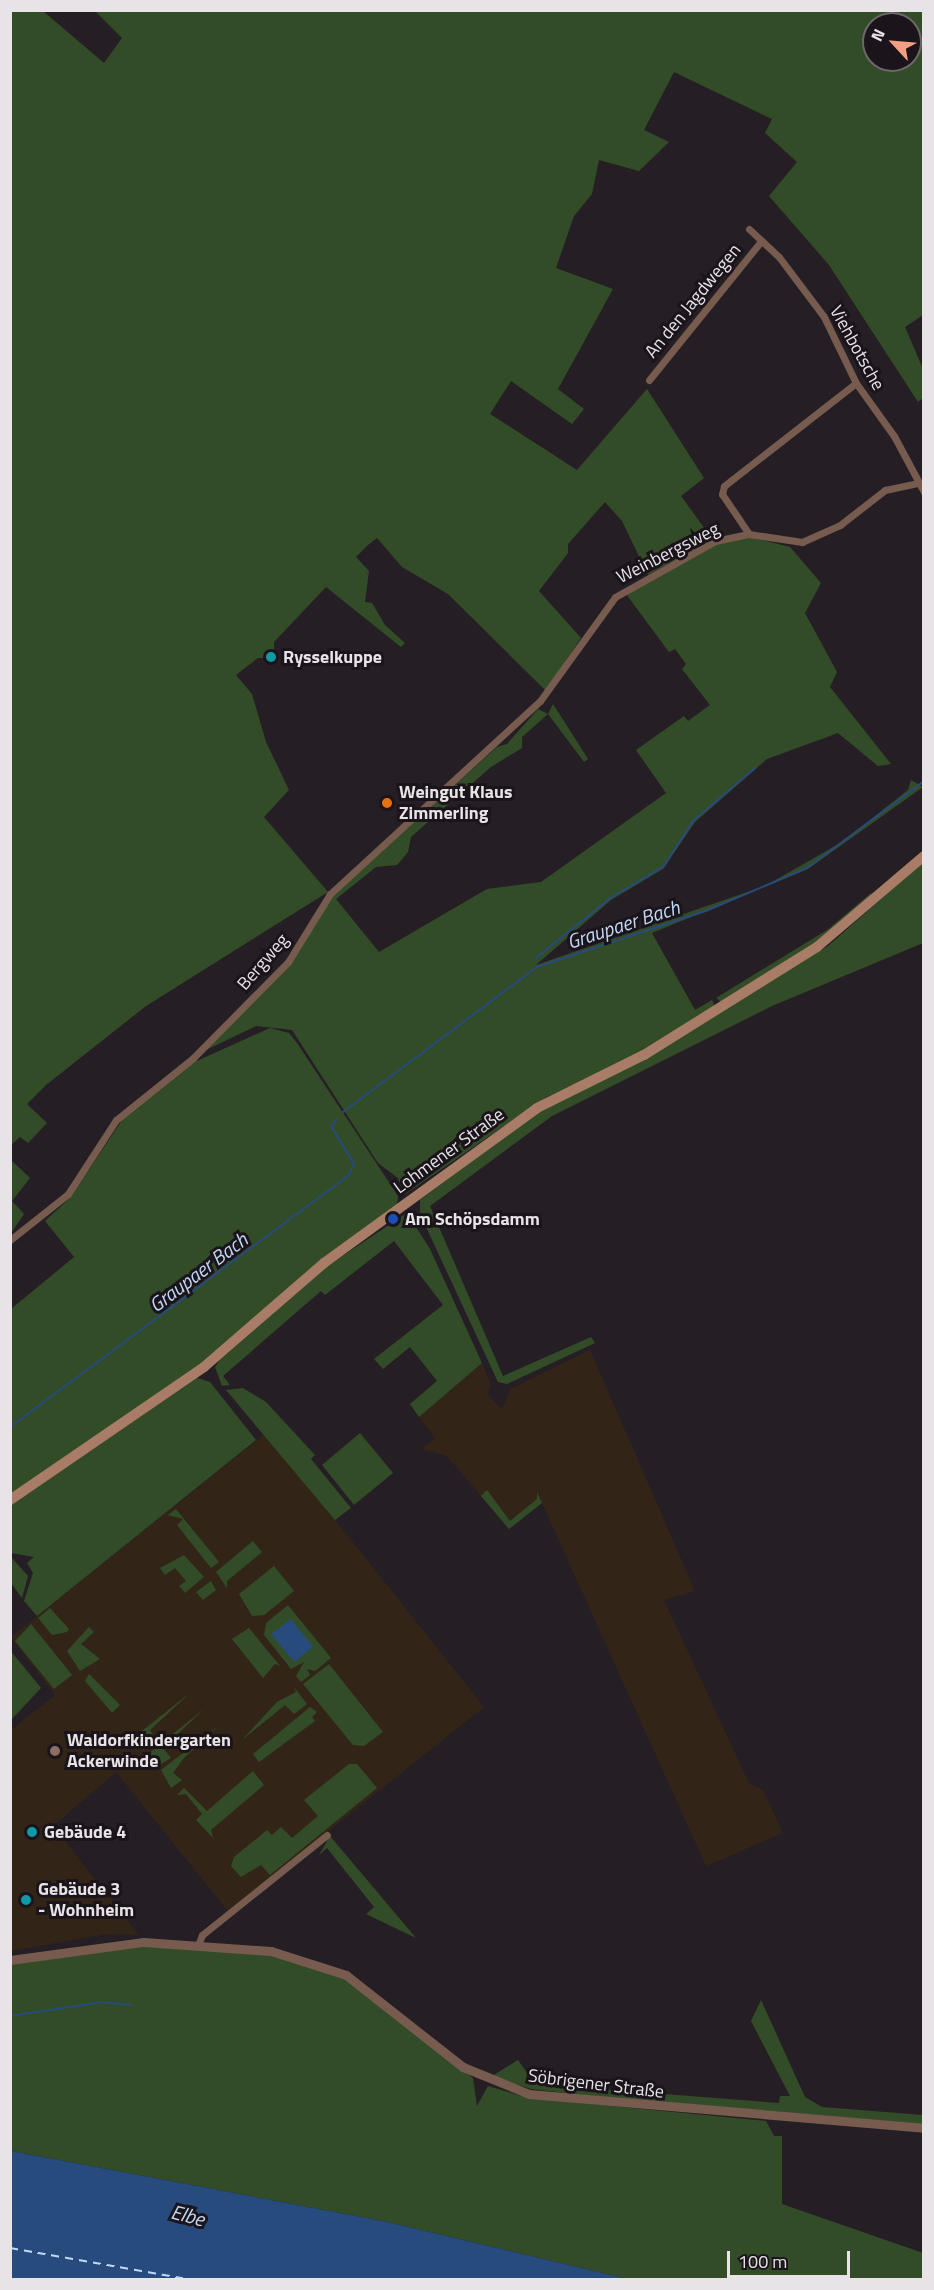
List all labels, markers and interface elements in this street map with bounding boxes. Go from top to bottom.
north arrow [862,12,922,72]
text: N [864,25,891,45]
street label: An den Jagdwegen [640,240,746,362]
street label: Viehbotsche [825,302,889,394]
street label: Weinbergsweg [613,518,723,588]
place label: Rysselkuppe [283,646,382,668]
marker: Rysselkuppe [264,650,278,664]
place label: Weingut Klaus Zimmerling [399,782,512,824]
marker: Weingut Klaus Zimmerling [380,796,394,810]
water label: Graupaer Bach [564,895,682,953]
street label: Bergweg [233,929,293,995]
street label: Lohmener Straße [390,1104,508,1198]
place label: Am Schöpsdamm [405,1208,540,1230]
marker: Am Schöpsdamm [386,1212,400,1226]
water label: Graupaer Bach [144,1227,252,1317]
place label: Waldorfkindergarten Ackerwinde [67,1730,231,1772]
marker: Waldorfkindergarten Ackerwinde [48,1744,62,1758]
place label: Gebäude 4 [44,1821,126,1843]
marker: Gebäude 4 [25,1825,39,1839]
place label: Gebäude 3 - Wohnheim [38,1879,134,1922]
marker: Gebäude 3 - Wohnheim [19,1893,33,1907]
street label: Söbrigener Straße [527,2065,665,2103]
water label: Elbe [169,2199,207,2231]
scale bar [730,2239,853,2277]
text: 100 m [738,2248,787,2275]

